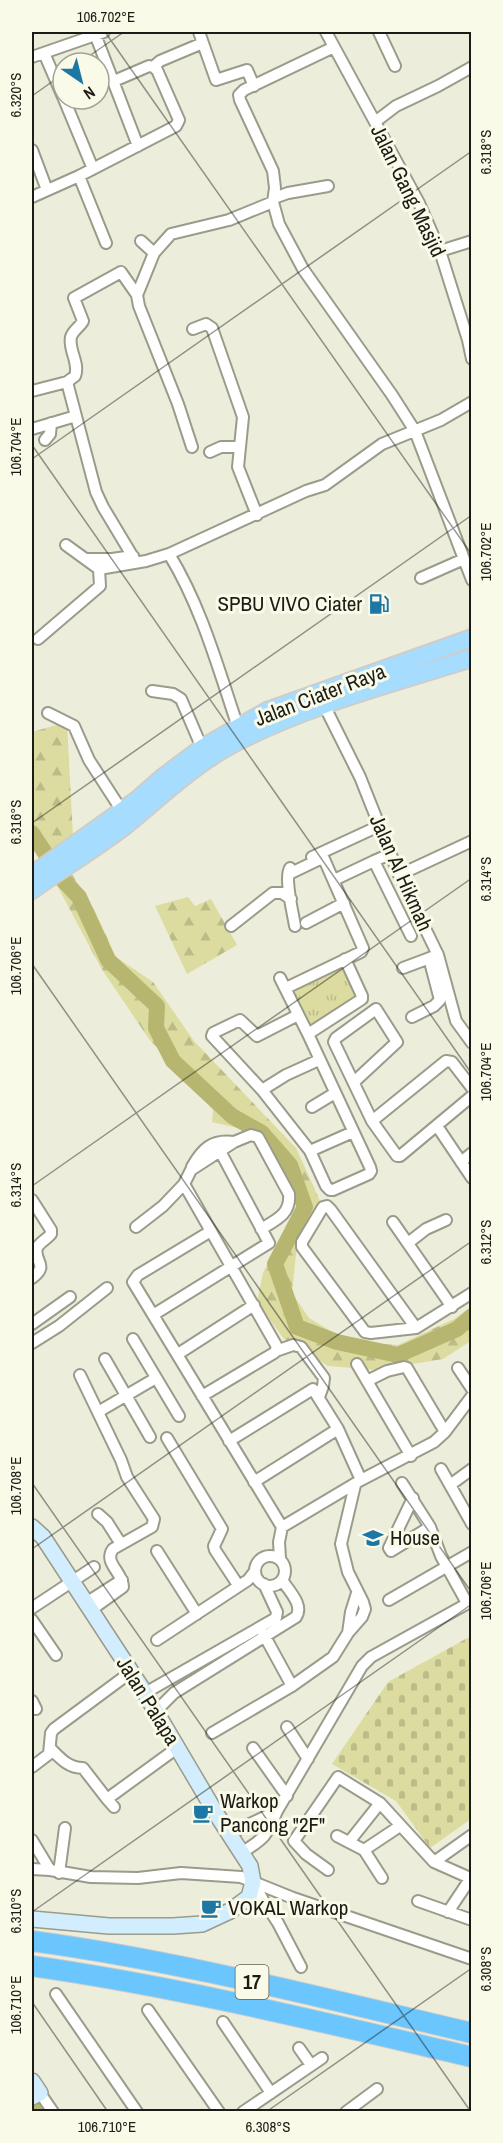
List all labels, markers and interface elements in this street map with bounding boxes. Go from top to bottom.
text: 106.702°E [77,6,135,27]
north arrow [51,51,111,111]
text: 6.320°S [5,73,26,118]
text: N [79,82,100,105]
street label: Jalan Gang Masjid [364,120,453,262]
text: 6.318°S [475,130,496,175]
text: 106.704°E [5,418,26,476]
text: 106.702°E [475,523,496,581]
place label: SPBU VIVO Ciater [217,589,362,618]
fuel station icon: SPBU VIVO Ciater [367,592,391,616]
street label: Jalan Ciater Raya [250,656,390,733]
text: 6.316°S [5,800,26,845]
street label: Jalan Al Hikmah [363,810,440,936]
text: 6.314°S [475,857,496,902]
text: 106.706°E [5,937,26,995]
text: 106.704°E [475,1043,496,1101]
text: 6.314°S [5,1163,26,1208]
text: 6.312°S [475,1220,496,1265]
text: 106.708°E [5,1457,26,1515]
place label: House [390,1523,440,1552]
school or university icon: House [361,1526,385,1550]
text: 106.706°E [475,1562,496,1620]
street label: Jalan Palapa [110,1651,187,1751]
place label: Warkop Pancong "2F" [220,1786,325,1839]
cafe icon: Warkop Pancong "2F" [191,1801,215,1825]
text: 6.310°S [5,1889,26,1934]
place label: VOKAL Warkop [228,1893,348,1922]
cafe icon: VOKAL Warkop [199,1896,223,1920]
text: 6.308°S [475,1947,496,1992]
road number: 17 [236,1965,268,1999]
text: 106.710°E [5,1976,26,2034]
text: 106.710°E [78,2116,136,2137]
text: 6.308°S [246,2116,291,2137]

